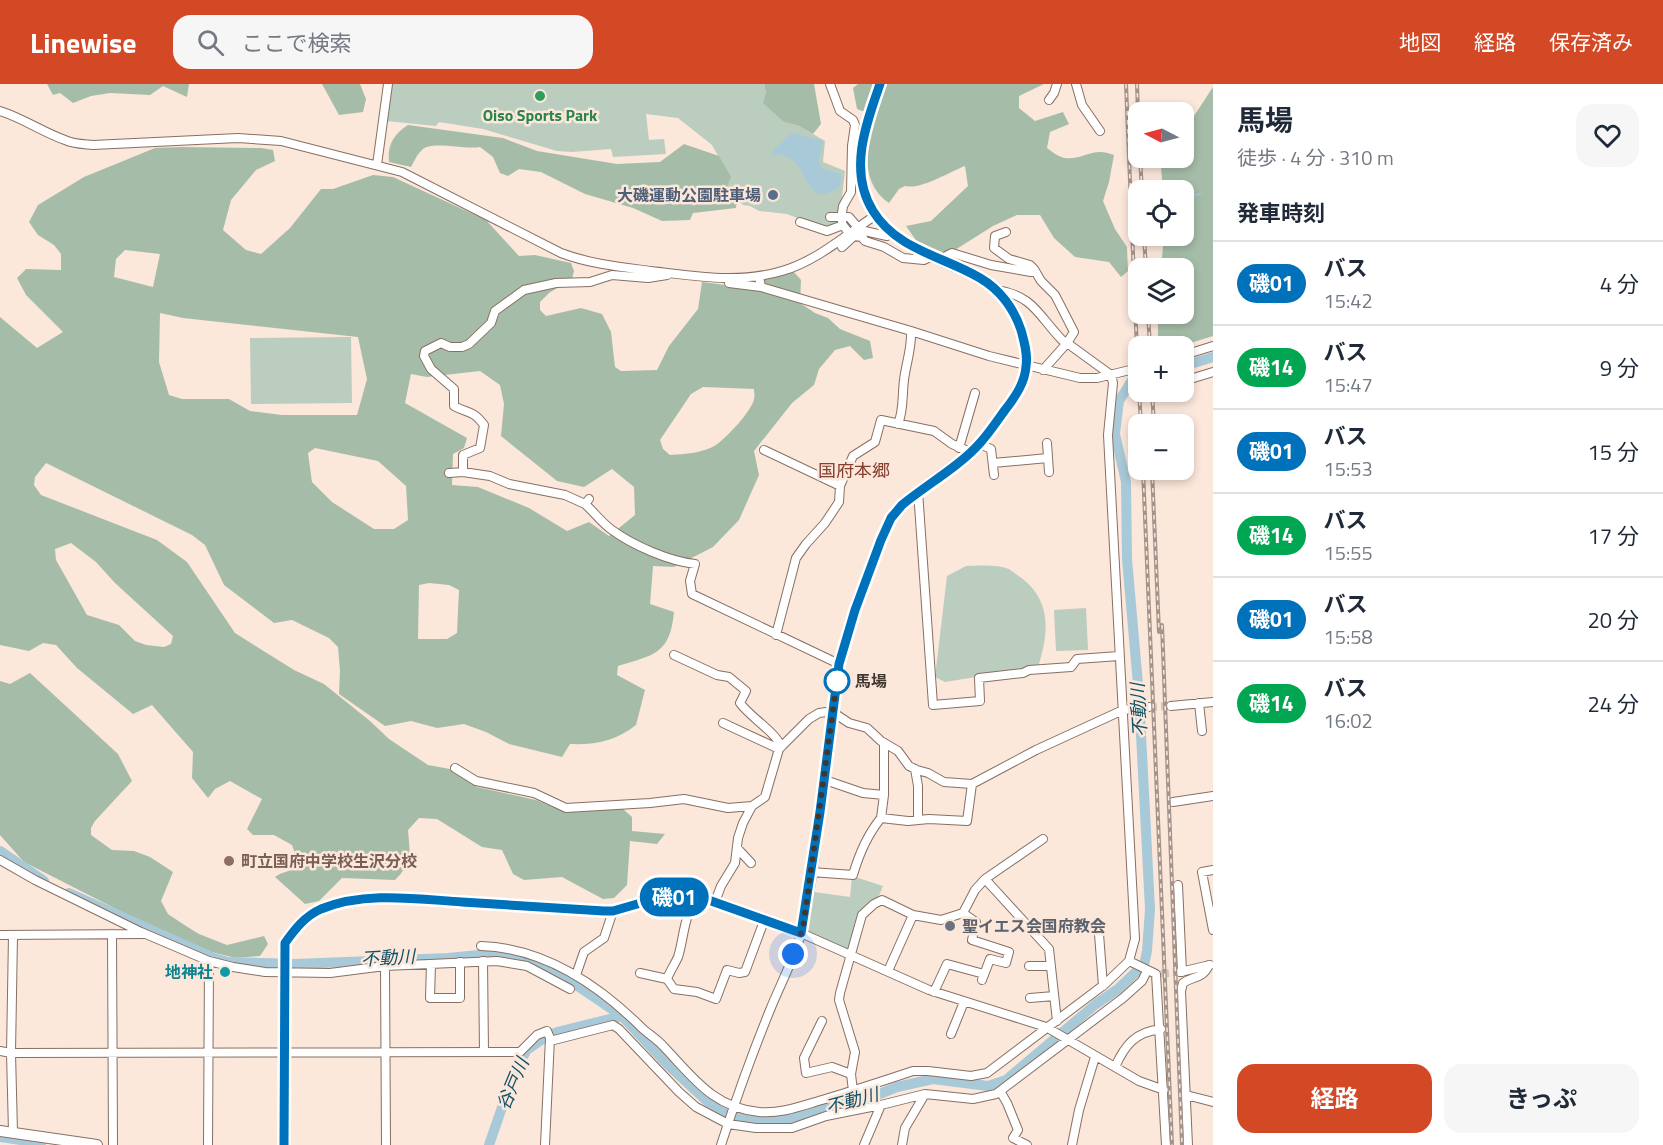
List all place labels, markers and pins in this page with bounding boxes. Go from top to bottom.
marker: Oiso Sports Park [533,89,547,103]
place label: Oiso Sports Park [483,103,598,127]
place label: 大磯運動公園駐車場 [617,183,761,207]
marker: 大磯運動公園駐車場 [766,188,780,202]
marker: 馬場 [824,668,850,694]
place label: 馬場 [855,669,887,693]
place label: 町立国府中学校生沢分校 [241,849,417,873]
marker: 町立国府中学校生沢分校 [222,854,236,868]
place label: 聖イエス会国府教会 [962,914,1106,938]
marker: 聖イエス会国府教会 [943,919,957,933]
place label: 地神社 [165,960,213,984]
marker: 地神社 [218,965,232,979]

